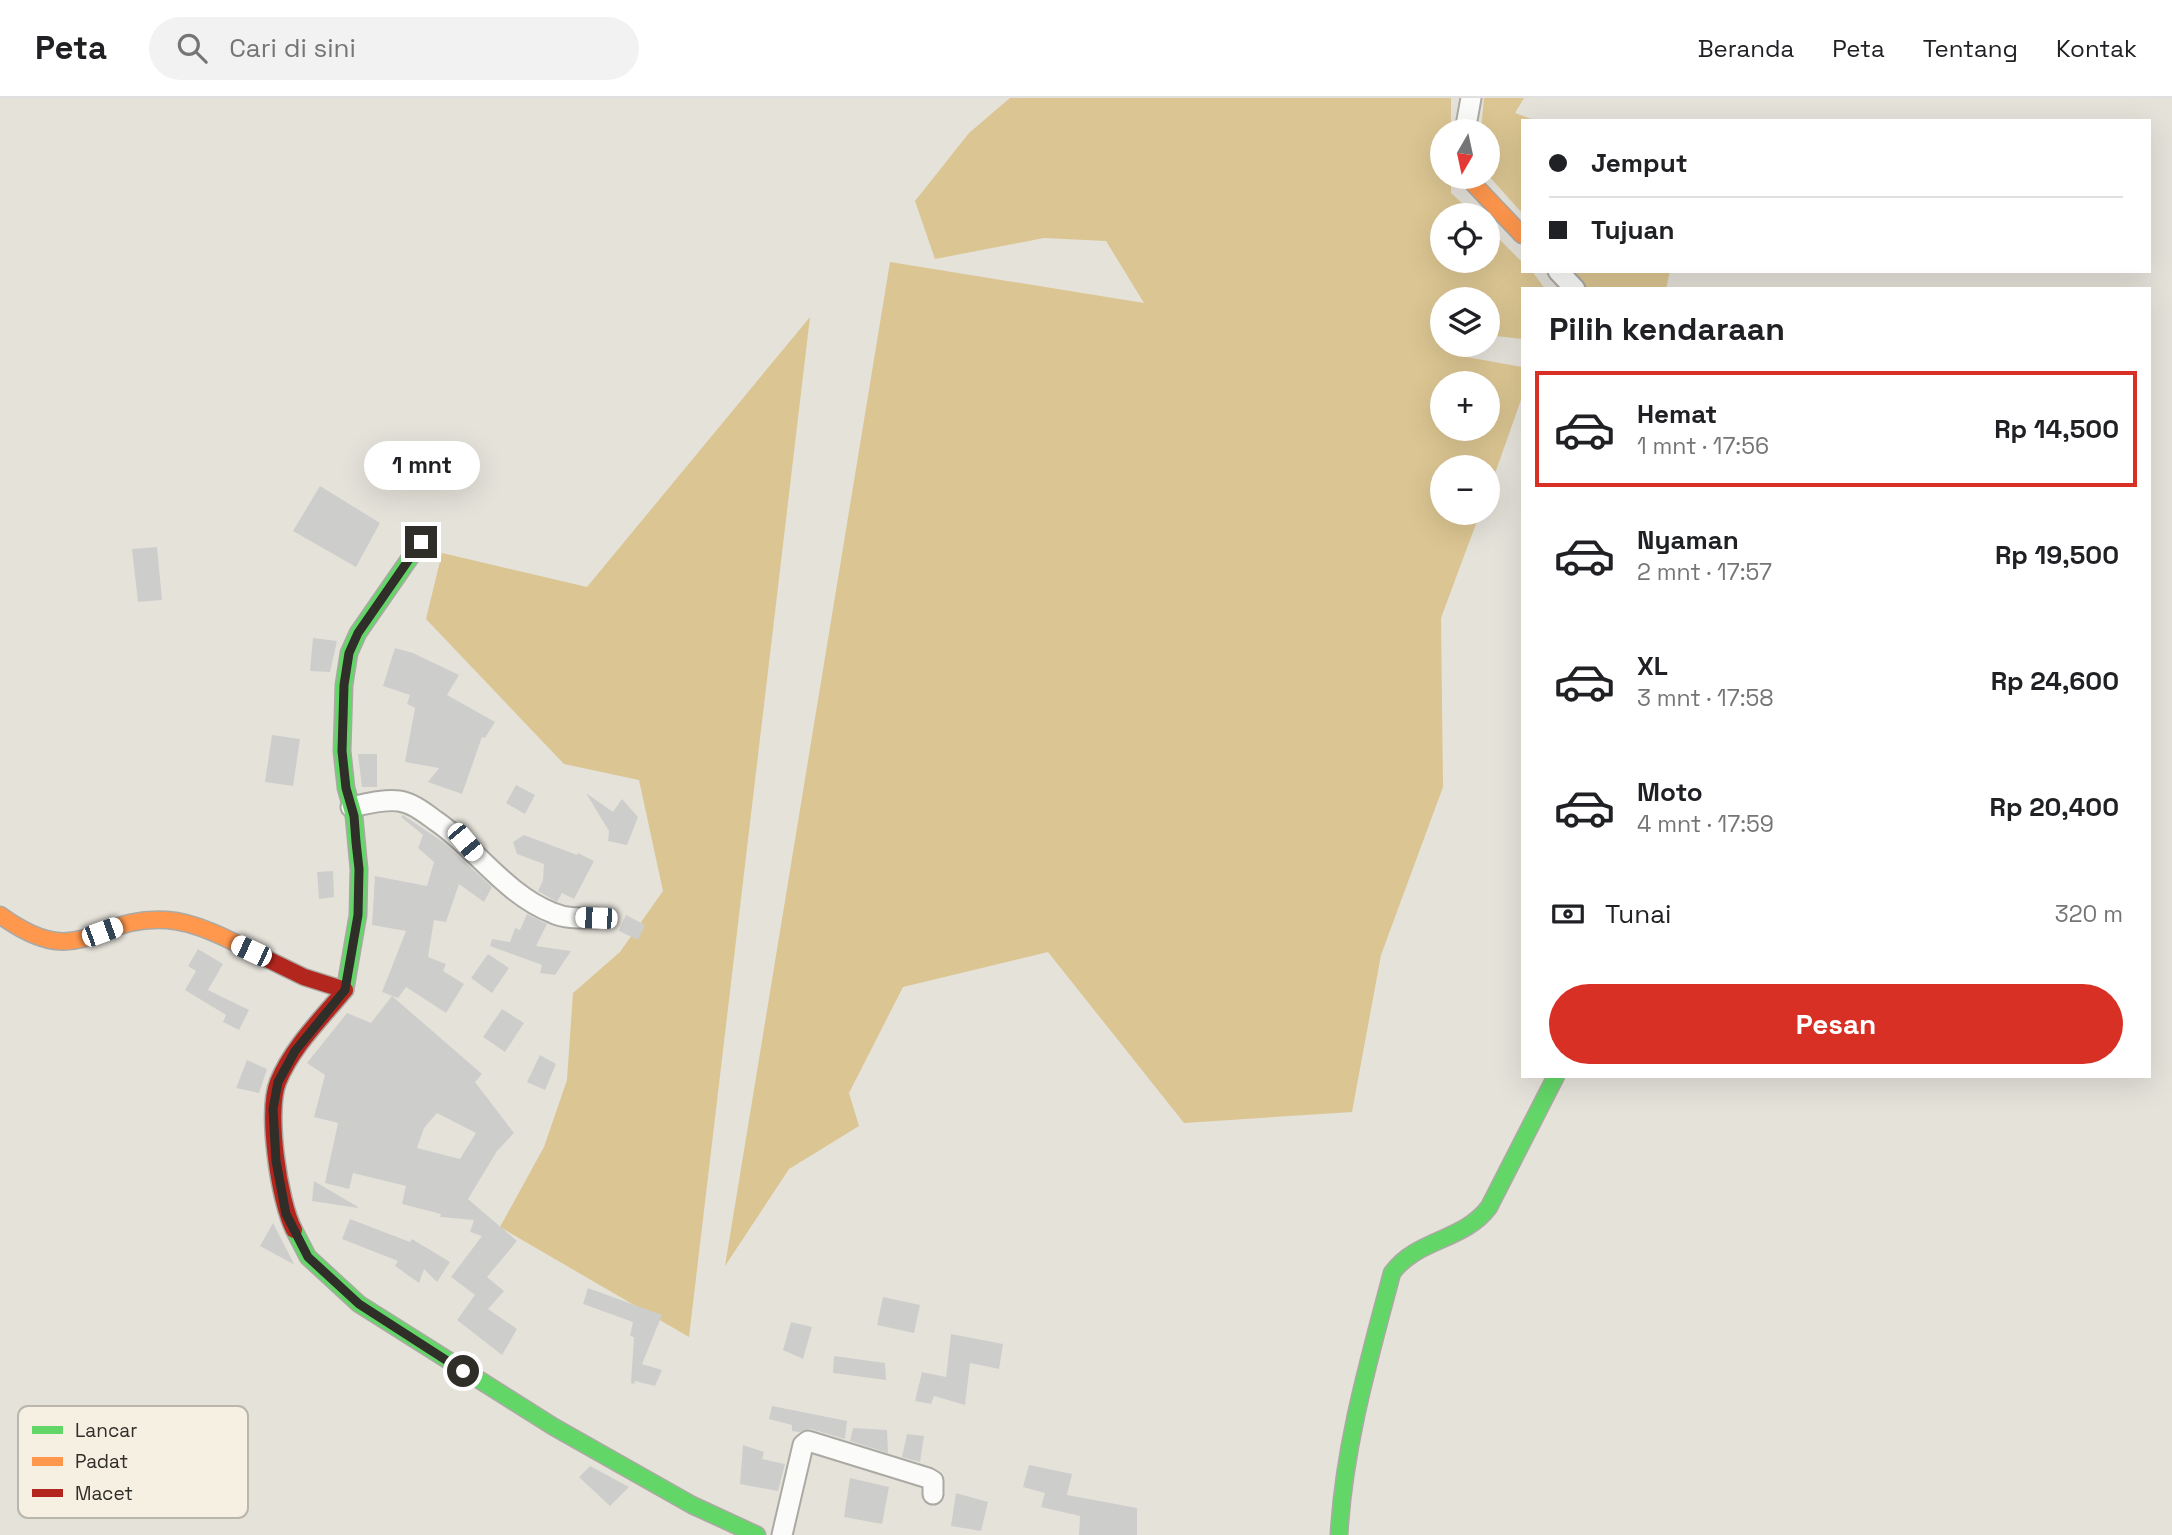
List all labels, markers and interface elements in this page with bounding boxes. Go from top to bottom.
search box [149,17,639,80]
text: Peta [35,27,107,69]
icon: search [173,29,211,67]
text: Cari di sini [229,31,356,65]
text: Beranda [1698,33,1794,64]
text: Peta [1832,33,1885,64]
text: Tentang [1923,33,2018,64]
text: Kontak [2056,33,2137,64]
north arrow [1430,119,1500,189]
map controls [1430,119,1500,525]
text: Jemput [1591,146,1688,180]
button: locate [1430,203,1500,273]
text: Tujuan [1591,213,1674,247]
button: layers [1430,287,1500,357]
text: Pilih kendaraan [1549,309,1785,349]
button: + [1430,371,1500,441]
text: Hemat [1637,397,1717,431]
icon: car [1553,398,1616,461]
text: Rp 14,500 [1994,412,2119,446]
text: 1 mnt · 17:56 [1637,431,1769,461]
callout: 1 mnt [363,440,479,490]
text: 1 mnt [392,450,452,480]
button: − [1430,455,1500,525]
text: Nyaman [1637,523,1739,557]
icon: car [1553,524,1616,587]
route end [405,526,437,558]
text: Rp 19,500 [1995,538,2119,572]
text: 2 mnt · 17:57 [1637,557,1772,587]
text: XL [1637,649,1668,683]
icon: car [1553,650,1616,713]
text: Rp 24,600 [1991,664,2119,698]
text: 3 mnt · 17:58 [1637,683,1774,713]
text: Moto [1637,775,1703,809]
icon: car [1553,776,1616,839]
text: Rp 20,400 [1990,790,2119,824]
text: 4 mnt · 17:59 [1637,809,1774,839]
car [444,819,487,865]
icon: cash [1549,895,1587,933]
text: Tunai [1605,897,1671,931]
text: 320 m [2055,899,2123,929]
car [575,907,618,929]
car [79,915,126,949]
car [228,933,275,969]
button: Pesan [1549,984,2123,1064]
route start [447,1355,479,1387]
legend [18,1406,248,1518]
text: Lancar [75,1418,137,1443]
text: Padat [75,1449,128,1474]
text: Macet [75,1481,133,1506]

